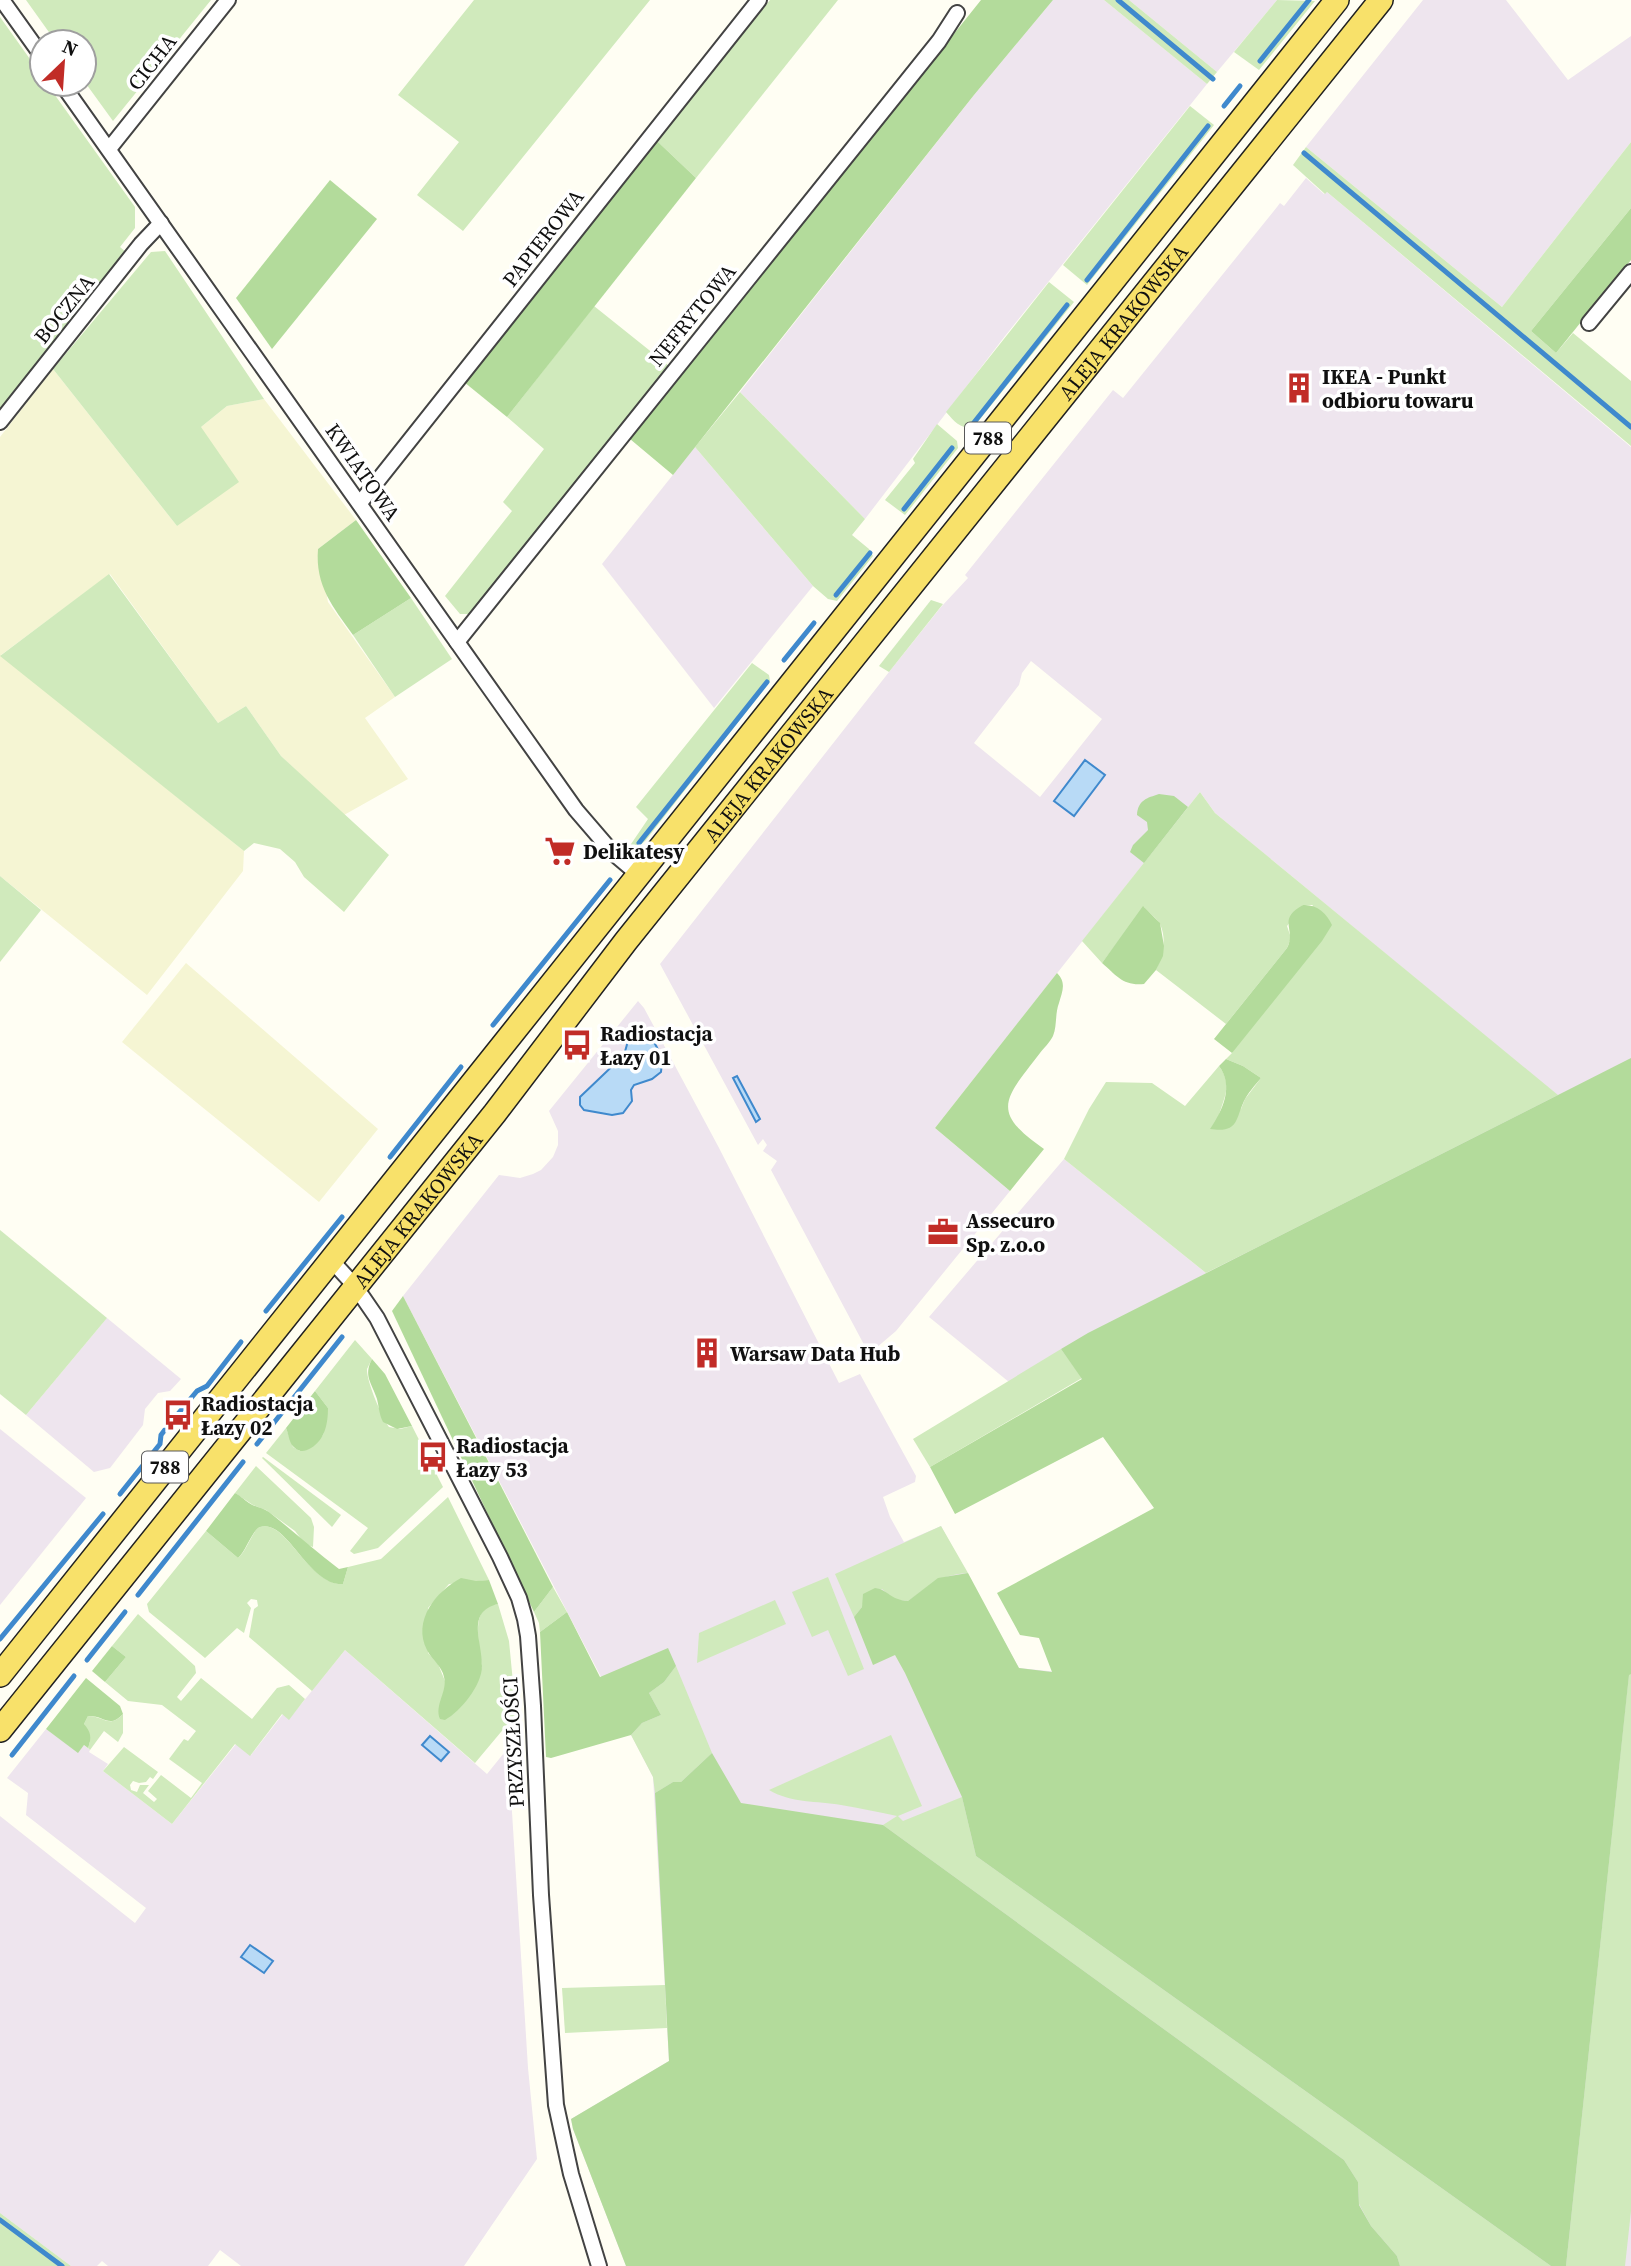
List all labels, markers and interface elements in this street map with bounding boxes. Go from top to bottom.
north arrow [28,28,98,98]
street label: CICHA [121,28,183,96]
text: N [58,33,82,62]
street label: PAPIEROWA [496,183,590,293]
street label: ALEJA KRAKOWSKA [1051,238,1194,406]
street label: NEFRYTOWA [642,258,742,372]
street label: BOCZNA [27,268,101,350]
place label: IKEA - Punkt odbioru towaru [1322,362,1474,415]
building icon: IKEA - Punkt odbioru towaru [1282,371,1316,405]
street label: KWIATOWA [319,417,407,527]
road number: 788 [965,422,1011,453]
street label: ALEJA KRAKOWSKA [696,680,839,848]
supermarket icon: Delikatesy [543,834,577,868]
place label: Delikatesy [583,837,685,866]
place label: Radiostacja Łazy 01 [600,1019,714,1072]
bus stop icon: Radiostacja Łazy 01 [560,1028,594,1062]
street label: ALEJA KRAKOWSKA [346,1126,489,1294]
place label: Assecuro Sp. z.o.o [966,1206,1055,1259]
office icon: Assecuro Sp. z.o.o [926,1215,960,1249]
building icon: Warsaw Data Hub [690,1336,724,1370]
place label: Warsaw Data Hub [730,1339,901,1368]
place label: Radiostacja Łazy 02 [201,1389,315,1442]
bus stop icon: Radiostacja Łazy 02 [161,1398,195,1432]
place label: Radiostacja Łazy 53 [456,1431,570,1484]
bus stop icon: Radiostacja Łazy 53 [416,1440,450,1474]
road number: 788 [142,1452,188,1483]
street label: PRZYSZŁOŚCI [495,1676,531,1808]

